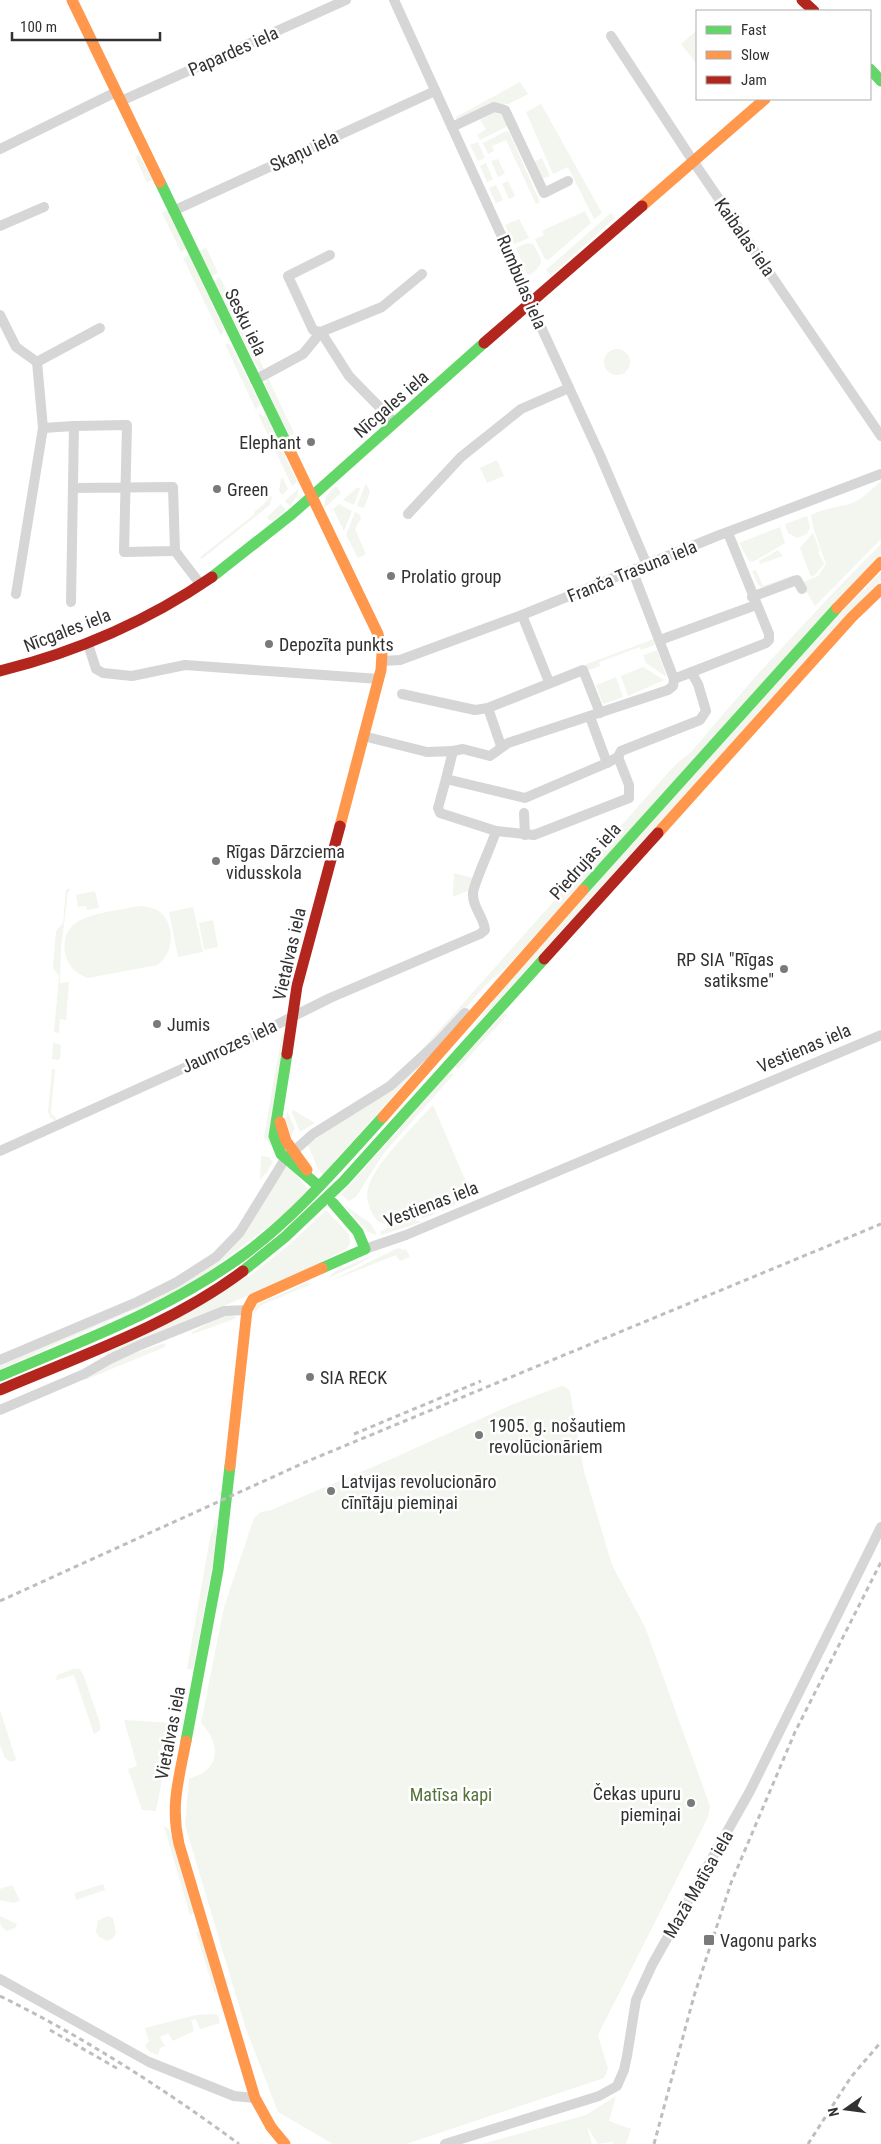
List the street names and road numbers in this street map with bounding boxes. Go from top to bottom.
street label: Papardes iela [185,22,281,80]
street label: Skaņu iela [267,126,342,177]
street label: Kaibalas iela [710,194,780,280]
street label: Rumbulas iela [493,232,551,332]
street label: Sesku iela [221,285,271,359]
street label: Nīcgales iela [350,366,432,442]
street label: Franča Trasuna iela [564,535,700,607]
street label: Nīcgales iela [21,604,113,656]
street label: Piedrujas iela [545,818,625,904]
street label: Vietalvas iela [268,906,310,1002]
street label: Jaunrozes iela [178,1015,280,1077]
street label: Vestienas iela [754,1019,854,1077]
street label: Vestienas iela [381,1176,481,1232]
street label: Vietalvas iela [151,1685,189,1781]
street label: Mazā Matīsa iela [659,1826,737,1942]

